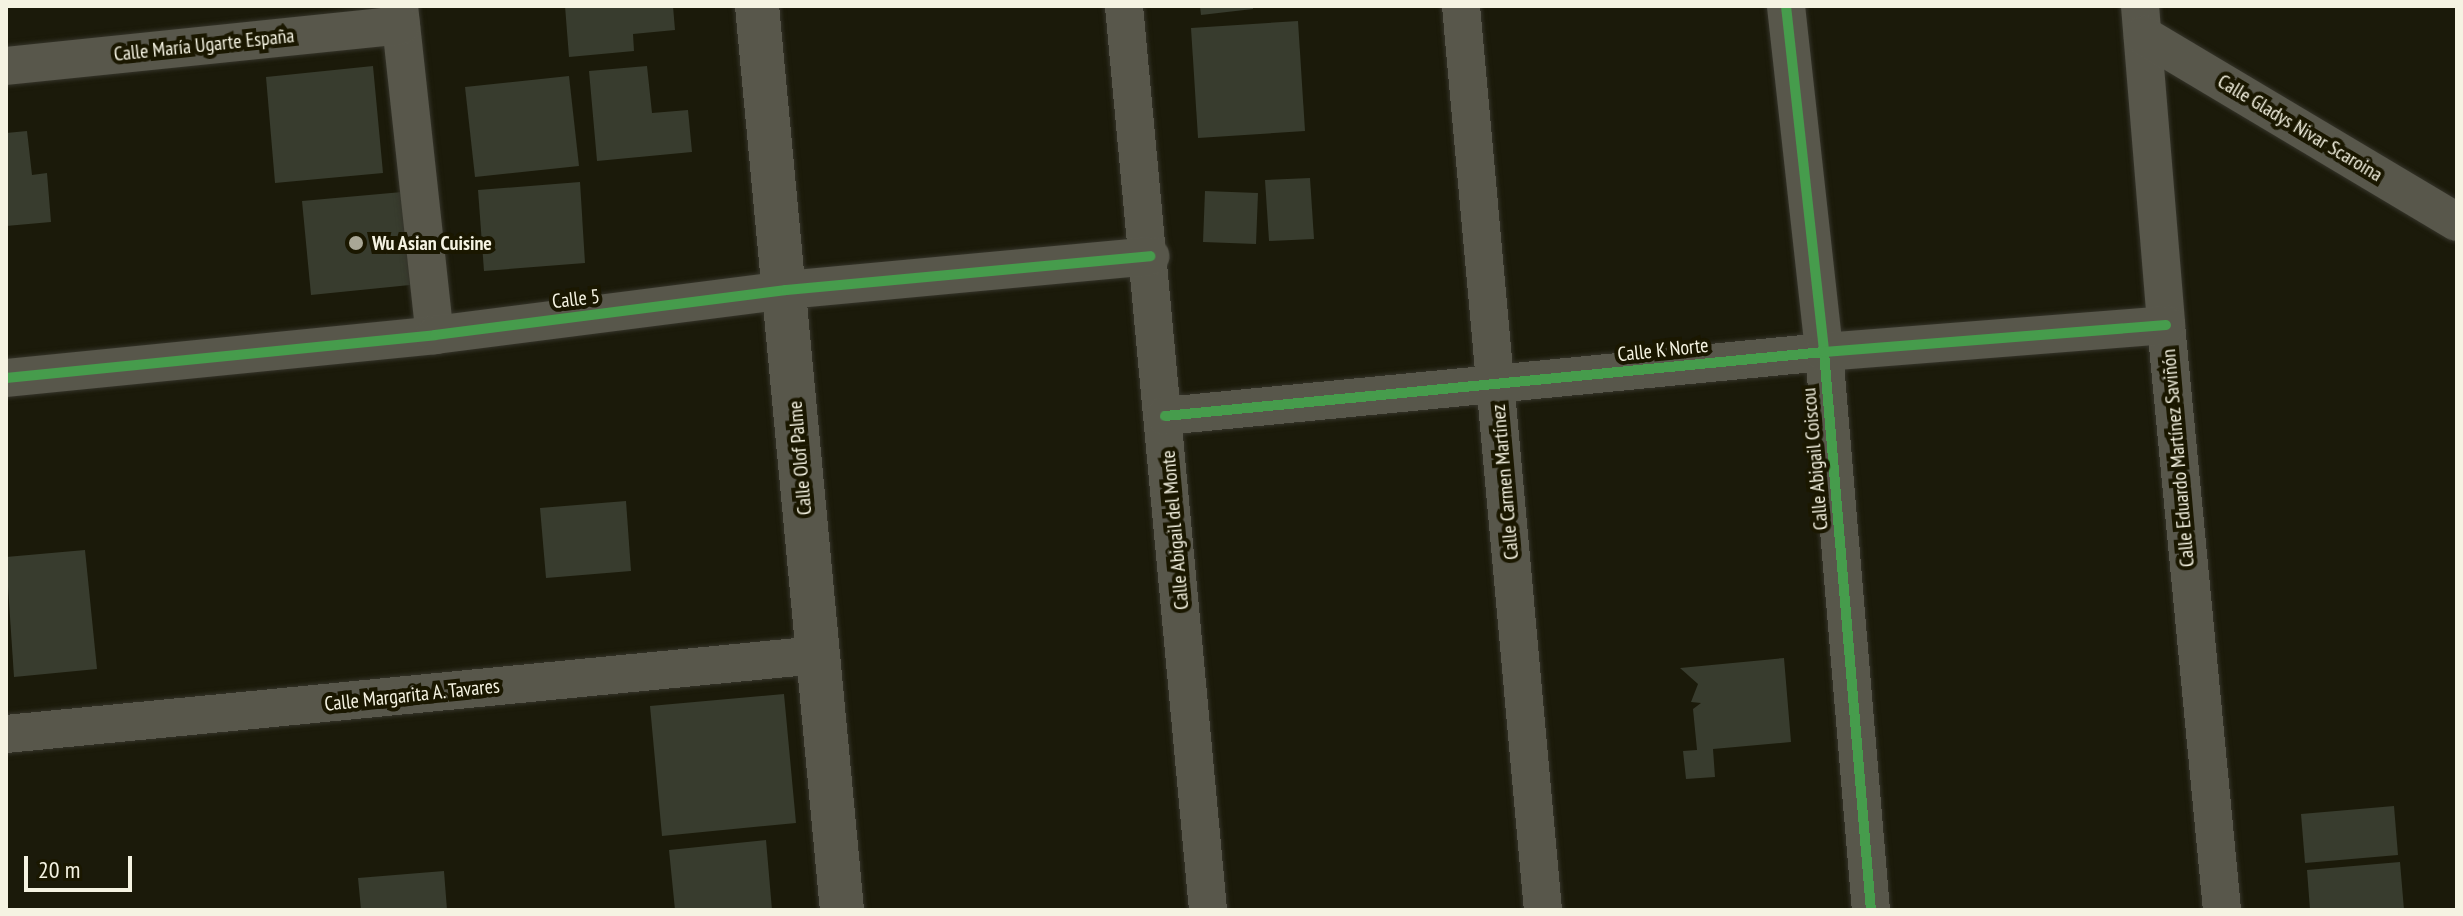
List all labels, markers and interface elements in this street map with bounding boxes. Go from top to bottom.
street label: Calle María Ugarte España [113,24,295,66]
street label: Calle Gladys Nivar Scaroina [2213,69,2387,187]
place label: Wu Asian Cuisine [372,231,493,255]
marker: Wu Asian Cuisine [347,234,365,252]
street label: Calle 5 [551,284,601,314]
street label: Calle K Norte [1616,333,1710,367]
street label: Calle Eduardo Martínez Saviñón [2156,348,2200,568]
street label: Calle Abigail Coiscou [1797,386,1833,532]
street label: Calle Olof Palme [783,400,817,516]
street label: Calle Carmen Martínez [1486,403,1524,561]
street label: Calle Abigail del Monte [1156,449,1194,611]
street label: Calle Margarita A. Tavares [322,674,502,716]
scale bar [28,840,136,890]
text: 20 m [38,854,80,885]

